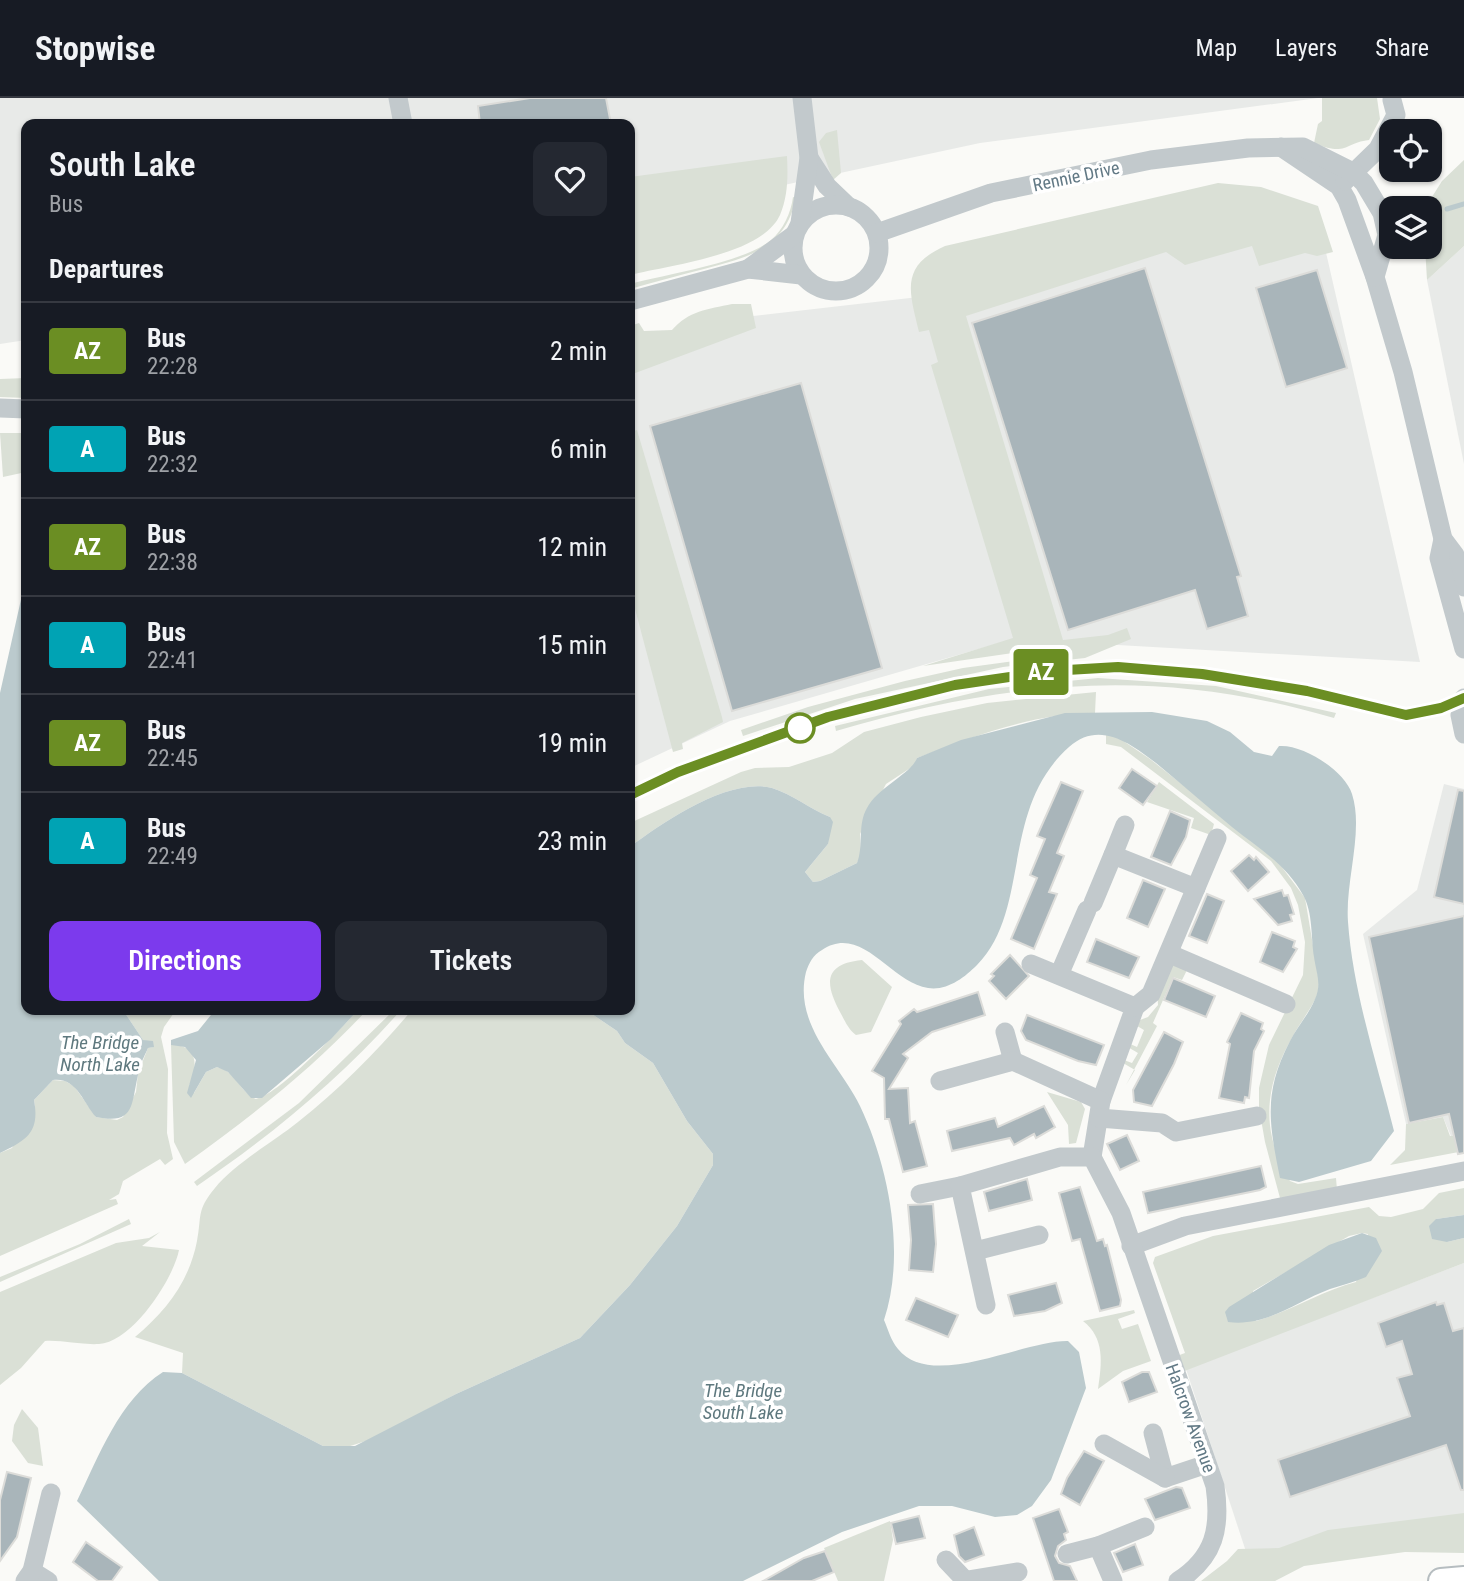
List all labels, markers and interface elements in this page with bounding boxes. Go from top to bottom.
text: Stopwise [35,29,155,68]
text: Map [1196,34,1237,62]
text: Layers [1275,34,1337,62]
text: Share [1375,34,1429,62]
map controls [1379,119,1442,259]
button: locate [1379,119,1442,182]
button: heart [533,142,607,216]
text: South Lake [49,145,195,184]
street label: Rennie Drive [1031,157,1121,195]
text: Bus [49,191,83,218]
button: layers [1379,196,1442,259]
text: Departures [49,254,164,284]
text: Bus [147,323,186,353]
text: 2 min [550,336,607,366]
text: AZ [74,337,101,365]
text: 22:28 [147,353,198,380]
text: Bus [147,421,186,451]
text: 6 min [550,434,607,464]
text: A [80,435,95,463]
text: 22:32 [147,451,198,478]
text: Bus [147,519,186,549]
text: 12 min [537,532,607,562]
text: AZ [74,533,101,561]
text: 22:38 [147,549,198,576]
text: Bus [147,617,186,647]
text: 15 min [537,630,607,660]
text: A [80,631,95,659]
text: 22:41 [147,647,198,674]
line badge: AZ [1010,649,1072,695]
text: AZ [1027,658,1055,686]
unlabelled marker [785,713,815,743]
text: Bus [147,715,186,745]
text: 19 min [537,728,607,758]
text: AZ [74,729,101,757]
text: 22:45 [147,745,198,772]
text: Bus [147,813,186,843]
text: 23 min [537,826,607,856]
text: A [80,827,95,855]
text: 22:49 [147,843,198,870]
button: Directions [49,921,321,1001]
button: Tickets [335,921,607,1001]
water label: The Bridge North Lake [60,1031,140,1076]
street label: Halcrow Avenue [1162,1361,1220,1475]
water label: The Bridge South Lake [703,1379,783,1424]

